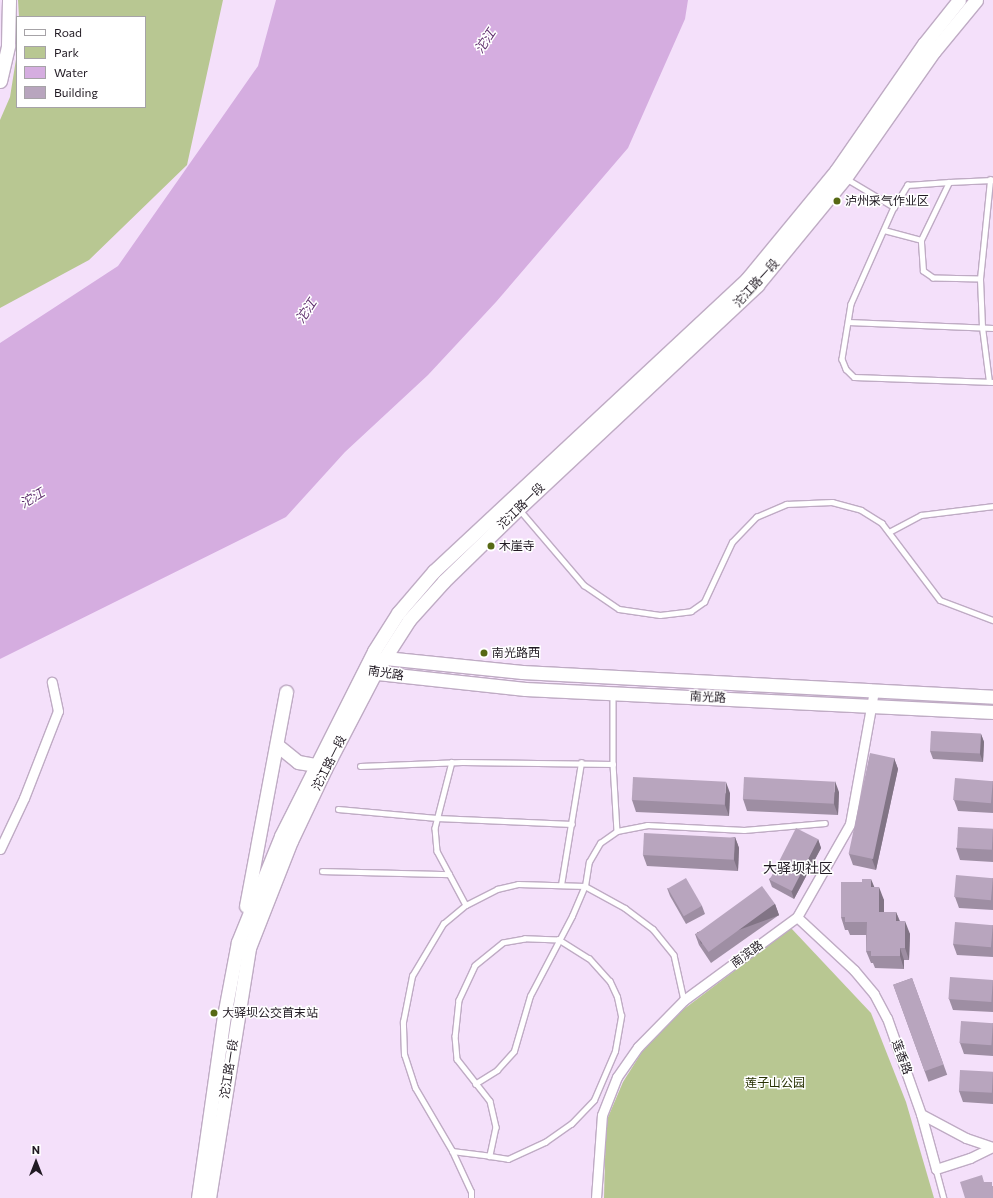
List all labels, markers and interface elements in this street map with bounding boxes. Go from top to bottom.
legend [16,16,146,108]
text: Road [54,25,82,39]
water label: 沱江 [471,26,499,56]
text: Park [54,45,79,59]
text: Water [54,65,88,79]
text: Building [54,85,98,99]
place label: 泸州采气作业区 [845,194,929,208]
marker: 泸州采气作业区 [832,196,842,206]
street label: 沱江路一段 [730,256,782,310]
water label: 沱江 [292,296,320,326]
street label: 沱江路一段 [494,480,548,532]
water label: 沱江 [17,485,47,511]
place label: 木崖寺 [499,539,535,553]
marker: 木崖寺 [486,541,496,551]
place label: 南光路西 [492,646,540,660]
marker: 南光路西 [479,648,489,658]
street label: 南光路 [367,663,405,683]
street label: 南光路 [690,689,726,705]
street label: 沱江路一段 [309,733,349,793]
district label: 大驿坝社区 [763,860,833,876]
street label: 南滨路 [728,938,766,970]
place label: 大驿坝公交首末站 [222,1006,318,1020]
marker: 大驿坝公交首末站 [209,1008,219,1018]
street label: 沱江路一段 [217,1038,241,1100]
street label: 莲香路 [889,1038,915,1076]
park label: 莲子山公园 [745,1076,805,1090]
north arrow [16,1142,56,1182]
text: N [32,1143,40,1156]

